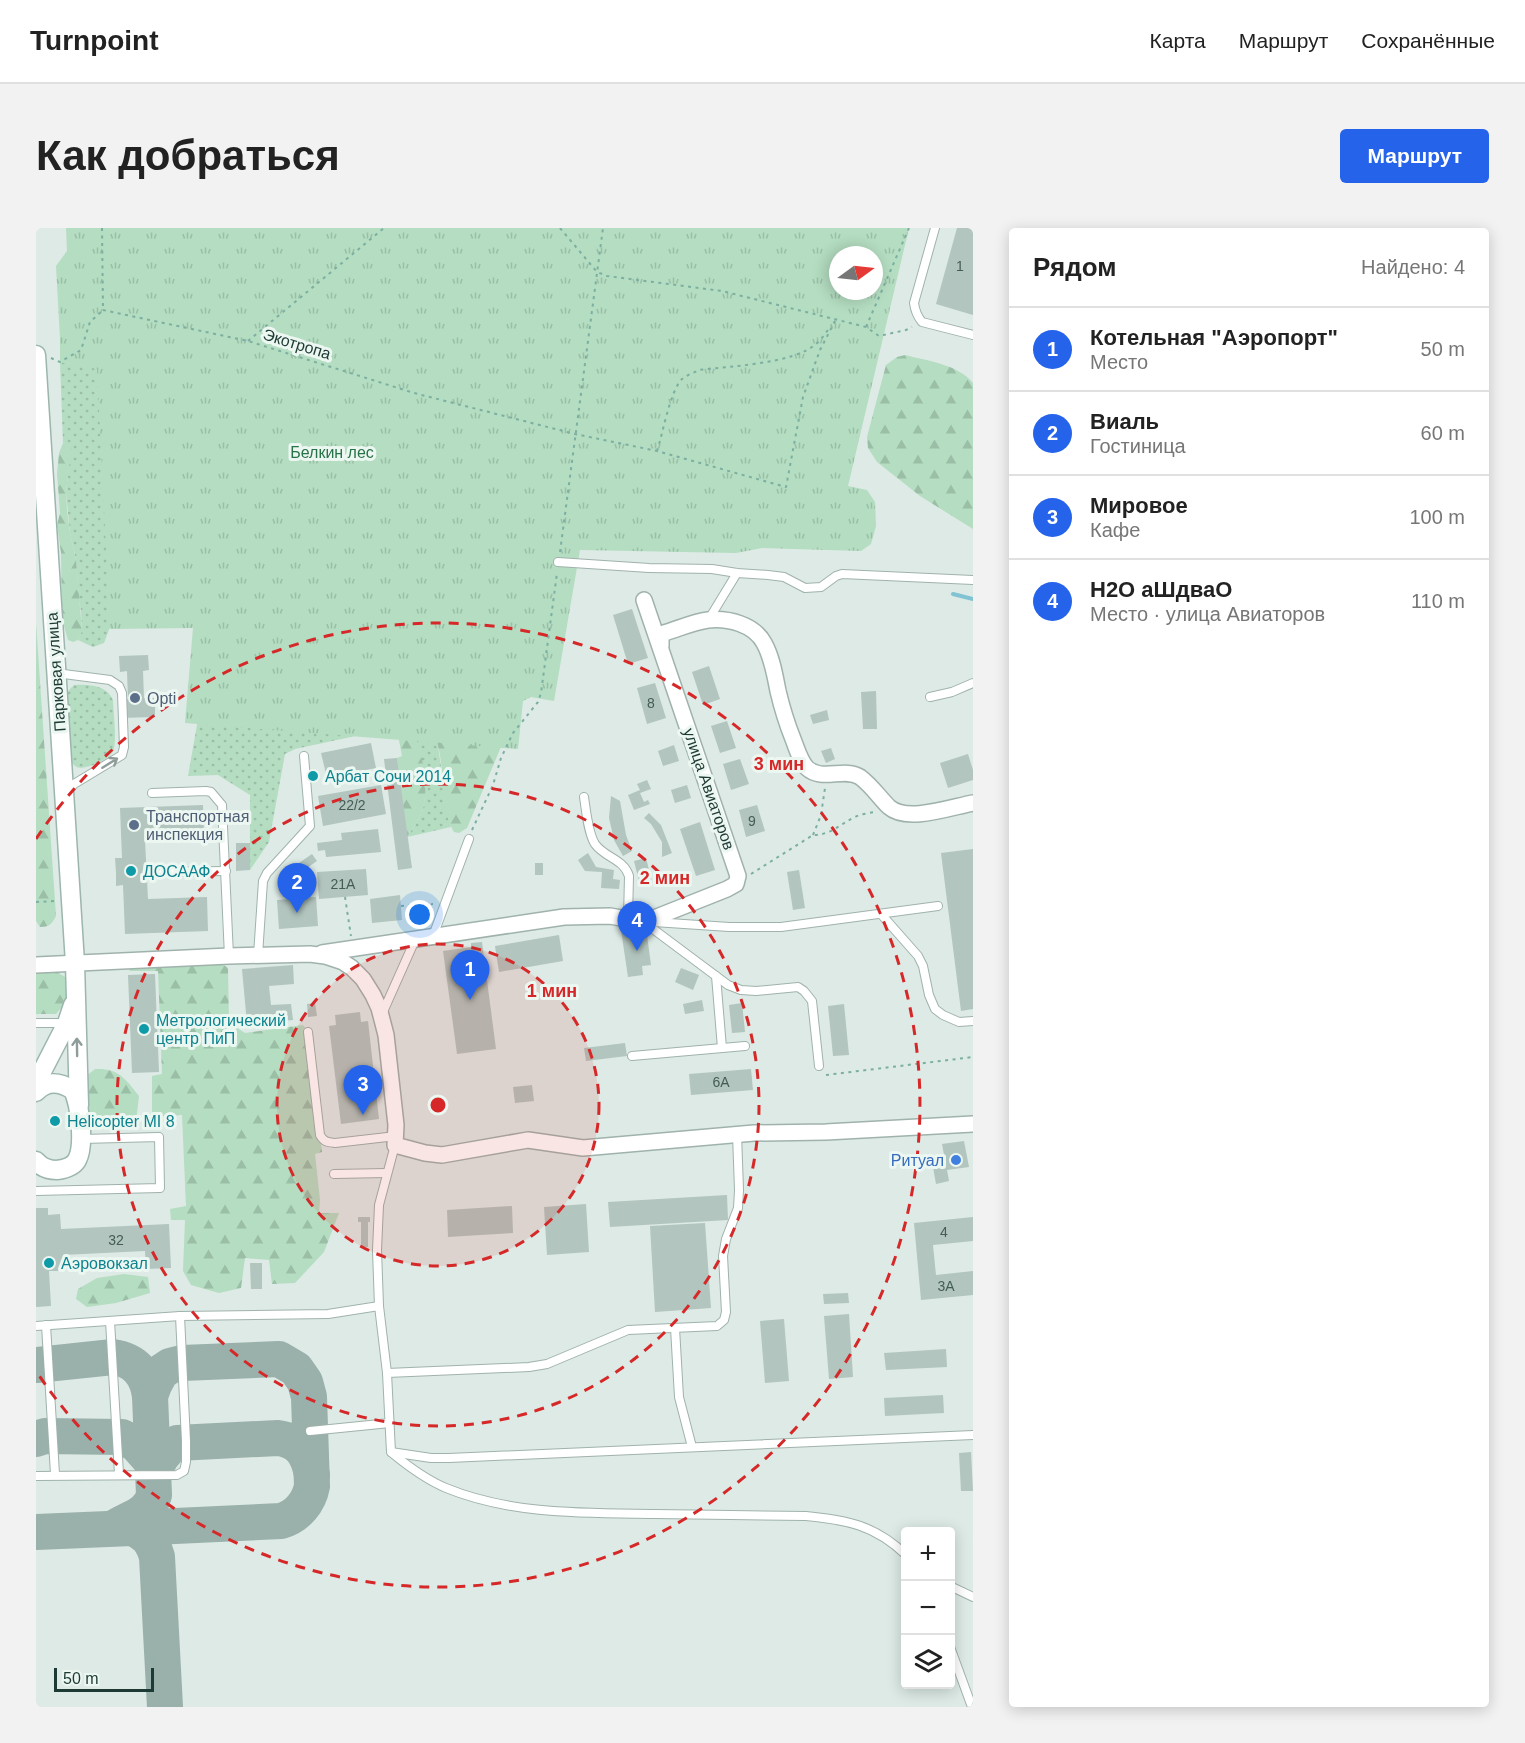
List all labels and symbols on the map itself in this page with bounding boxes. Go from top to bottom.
north arrow [829,246,883,300]
house number: 1 [956,258,964,274]
street label: Экотропа [261,326,333,362]
park label: Белкин лес [290,444,374,461]
street label: Парковая улица [43,612,69,732]
place label: Opti [147,690,176,707]
marker: Opti [128,691,142,705]
house number: 8 [647,695,655,711]
street label: улица Авиаторов [680,726,738,852]
text: 3 мин [754,754,804,774]
one-way arrow [101,756,118,768]
place label: Арбат Сочи 2014 [325,768,451,785]
marker: Арбат Сочи 2014 [306,769,320,783]
house number: 22/2 [338,797,366,813]
place label: Транспортная инспекция [146,808,249,843]
house number: 9 [748,813,756,829]
marker: Транспортная инспекция [127,818,141,832]
place label: ДОСААФ [143,863,210,880]
marker: ДОСААФ [124,864,138,878]
pin: 2 [278,864,316,913]
text: 2 мин [640,868,690,888]
house number: 21А [331,876,356,892]
your location [405,900,434,929]
pin: 4 [618,902,656,951]
pin: 1 [450,950,490,1000]
text: 1 мин [527,981,577,1001]
place label: Метрологический центр ПиП [156,1012,286,1047]
marker: Метрологический центр ПиП [137,1022,151,1036]
one-way arrow [72,1037,83,1057]
pin: 3 [344,1066,382,1115]
house number: 6А [712,1074,730,1090]
centre of rings [428,1095,448,1115]
place label: Helicopter MI 8 [67,1113,175,1130]
marker: Helicopter MI 8 [48,1114,62,1128]
place label: Ритуал [891,1152,944,1169]
marker: Ритуал [949,1153,963,1167]
house number: 4 [940,1224,948,1240]
house number: 32 [108,1232,124,1248]
place label: Аэровокзал [61,1255,148,1272]
marker: Аэровокзал [42,1256,56,1270]
house number: 3А [937,1278,955,1294]
scale bar [54,1665,154,1692]

